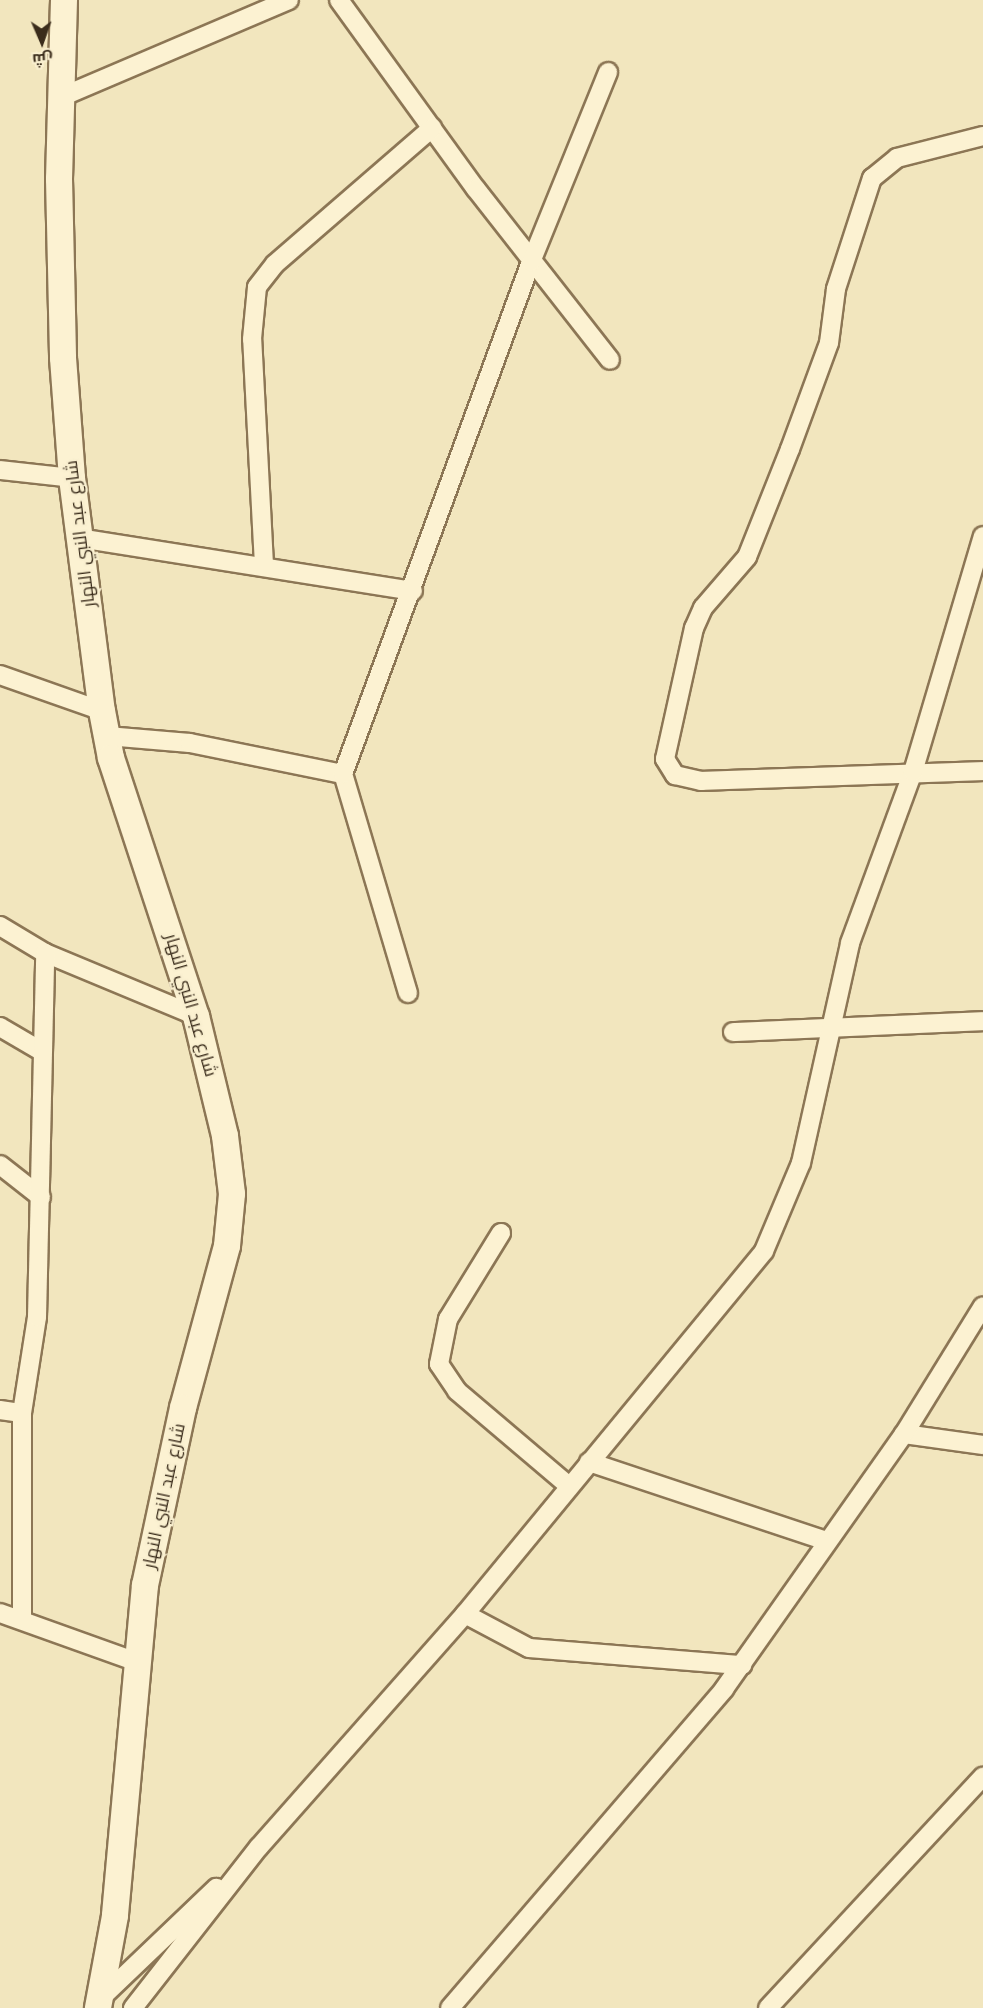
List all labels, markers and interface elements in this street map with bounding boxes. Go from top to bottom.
north arrow [12,12,72,72]
text: ش [32,50,53,70]
street label: شارع عبد النبي النهار [60,459,100,609]
street label: شارع عبد النبي النهار [160,931,222,1079]
street label: شارع عبد النبي النهار [138,1421,190,1571]

